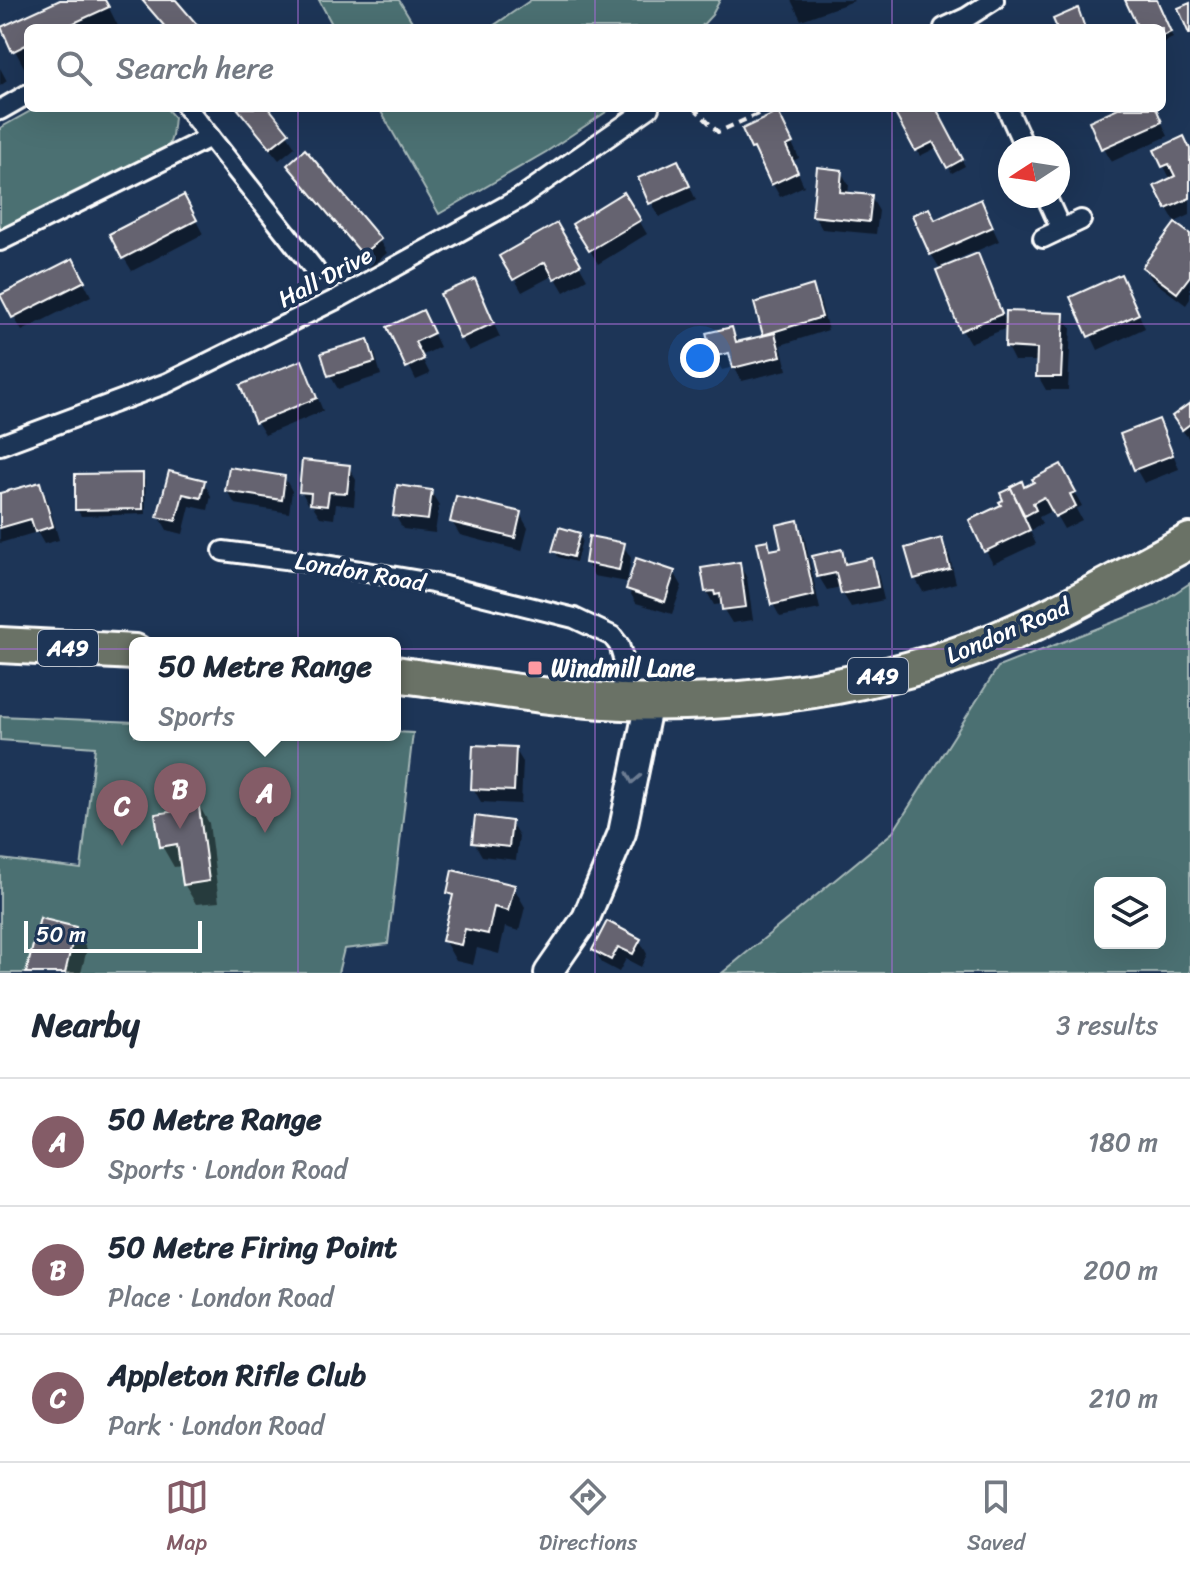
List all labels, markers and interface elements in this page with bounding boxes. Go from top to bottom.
search box [24,24,1166,112]
text: Search here [116,41,274,95]
icon: search [52,46,96,90]
north arrow [998,136,1070,208]
street label: Hall Drive [270,234,380,320]
your location [680,338,720,378]
street label: London Road [292,540,431,605]
street label: London Road [939,585,1079,676]
road number: A49 [38,630,98,666]
popup [129,637,401,741]
text: 50 Metre Range [158,639,372,693]
place label: Windmill Lane [551,647,696,689]
road number: A49 [848,658,908,694]
marker: Windmill Lane [526,659,544,677]
text: Sports [158,693,235,739]
pin: B [154,763,206,829]
pin: A [239,767,291,833]
one-way arrow [625,771,642,785]
pin: C [96,780,148,846]
map controls [1094,877,1166,949]
button: layers [1094,877,1166,949]
text: 50 m [36,915,86,954]
scale bar [24,917,202,953]
text: Nearby [32,995,140,1055]
text: 3 results [1056,1002,1158,1048]
text: 50 Metre Range [108,1092,322,1146]
text: A [49,1119,67,1165]
text: 180 m [1088,1119,1158,1165]
text: Sports · London Road [108,1146,347,1192]
text: 50 Metre Firing Point [108,1220,397,1274]
text: B [50,1247,66,1293]
text: 200 m [1083,1247,1158,1293]
text: Place · London Road [108,1274,334,1320]
text: Appleton Rifle Club [108,1348,366,1402]
text: C [50,1375,66,1421]
text: 210 m [1089,1375,1158,1421]
text: Park · London Road [108,1402,324,1448]
tab: Map [165,1475,209,1562]
tab: Directions [539,1475,637,1562]
tab: Saved [967,1475,1025,1562]

